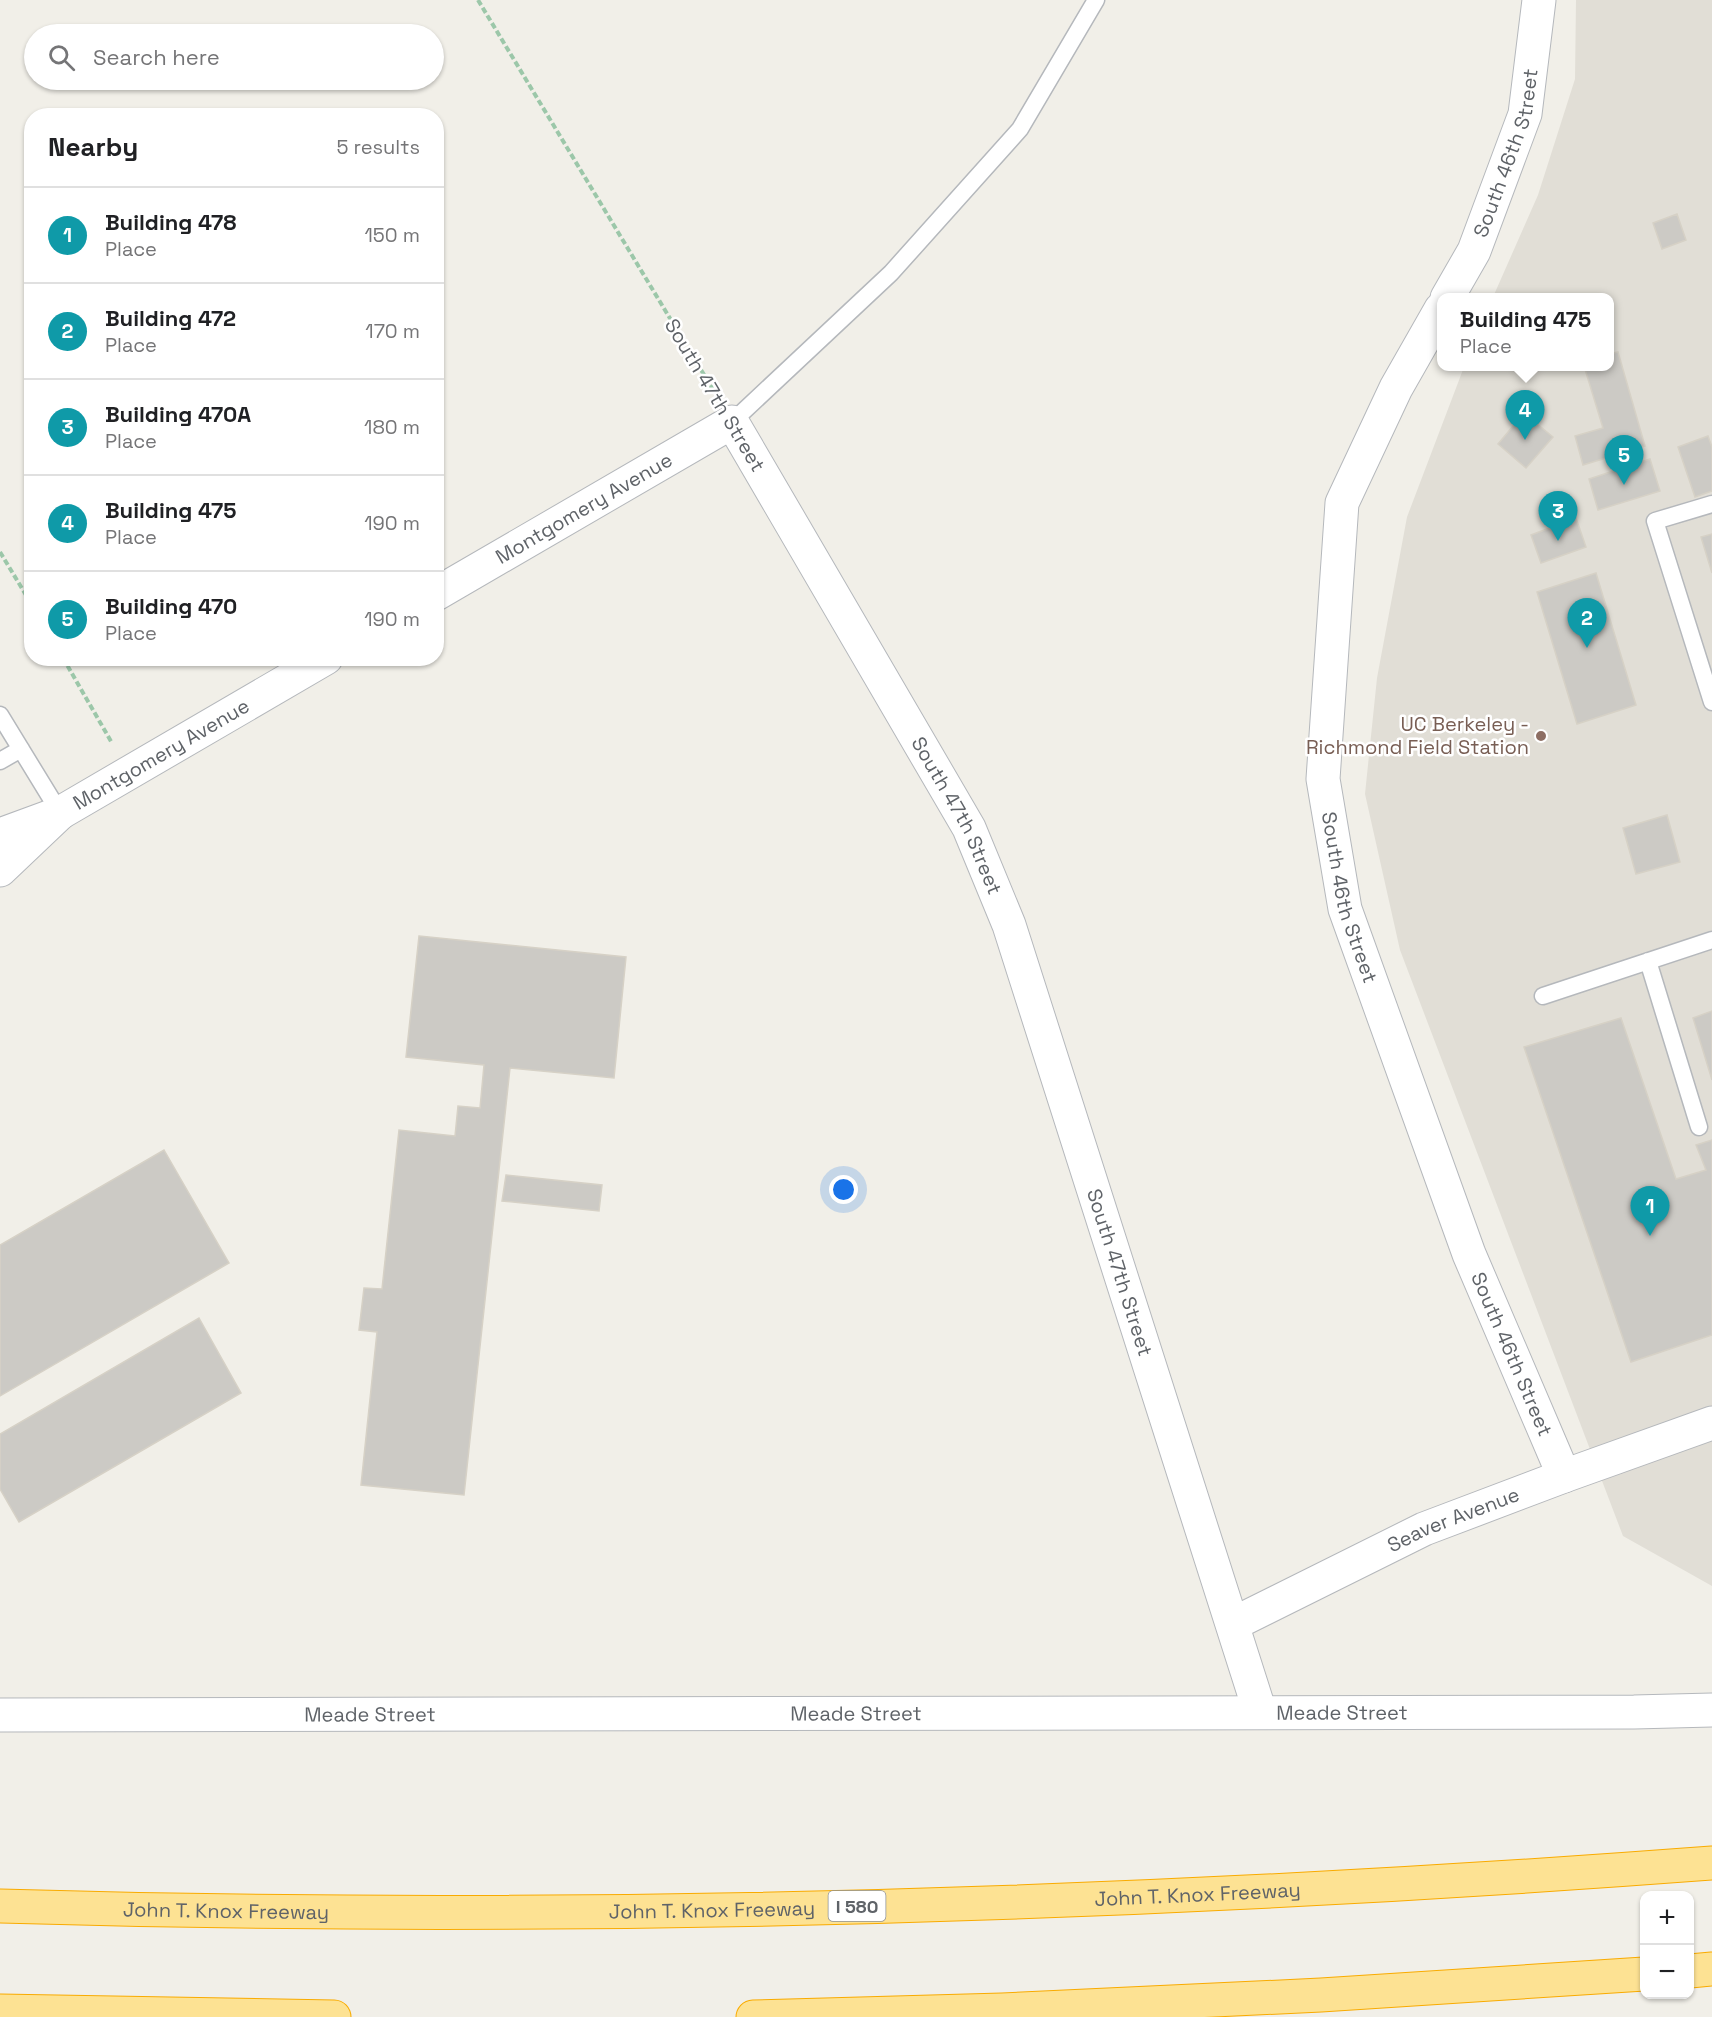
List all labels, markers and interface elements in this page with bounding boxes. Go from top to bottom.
search box [24,24,444,90]
icon: search [45,41,78,74]
text: Search here [93,43,220,71]
street label: South 46th Street [1467,67,1543,241]
text: Nearby [48,130,138,164]
text: 5 results [336,134,420,160]
text: Building 478 [105,208,236,236]
text: 1 [63,222,72,248]
text: 150 m [365,222,420,248]
text: Place [105,236,157,262]
popup [1437,293,1614,371]
text: Building 472 [105,304,236,332]
text: Building 475 [1460,305,1591,333]
street label: South 47th Street [659,314,771,476]
text: 2 [62,318,73,344]
text: 170 m [365,318,420,344]
text: Place [105,332,157,358]
text: Place [1460,333,1512,359]
pin: 4 [1506,390,1544,440]
text: Building 470A [105,400,251,428]
text: 3 [61,414,74,440]
text: 180 m [364,414,420,440]
text: Place [105,428,157,454]
pin: 5 [1604,436,1644,485]
street label: Montgomery Avenue [491,447,677,570]
pin: 3 [1538,492,1578,541]
text: Building 475 [105,496,236,524]
text: 4 [61,510,74,536]
text: 190 m [364,510,420,536]
text: Place [105,524,157,550]
text: Building 470 [105,592,237,620]
pin: 2 [1568,598,1606,648]
text: 5 [62,606,74,632]
text: 190 m [364,606,420,632]
text: Place [105,620,157,646]
street label: Montgomery Avenue [68,692,254,816]
place label: UC Berkeley - Richmond Field Station [1306,711,1529,760]
marker: UC Berkeley - Richmond Field Station [1534,729,1548,743]
street label: South 47th Street [906,732,1008,898]
street label: South 46th Street [1316,810,1383,986]
your location [829,1175,858,1204]
street label: South 47th Street [1081,1185,1159,1359]
pin: 1 [1630,1186,1670,1236]
street label: South 46th Street [1465,1268,1558,1440]
street label: Seaver Avenue [1383,1481,1523,1558]
street label: Meade Street [1276,1699,1408,1726]
street label: Meade Street [790,1700,922,1727]
street label: Meade Street [304,1701,436,1727]
street label: John T. Knox Freeway [1094,1876,1301,1912]
road number: I 580 [828,1891,886,1921]
map controls [1640,1891,1694,1999]
button: + [1640,1891,1694,1945]
street label: John T. Knox Freeway [609,1895,815,1925]
street label: John T. Knox Freeway [123,1896,329,1925]
button: − [1640,1945,1694,1999]

